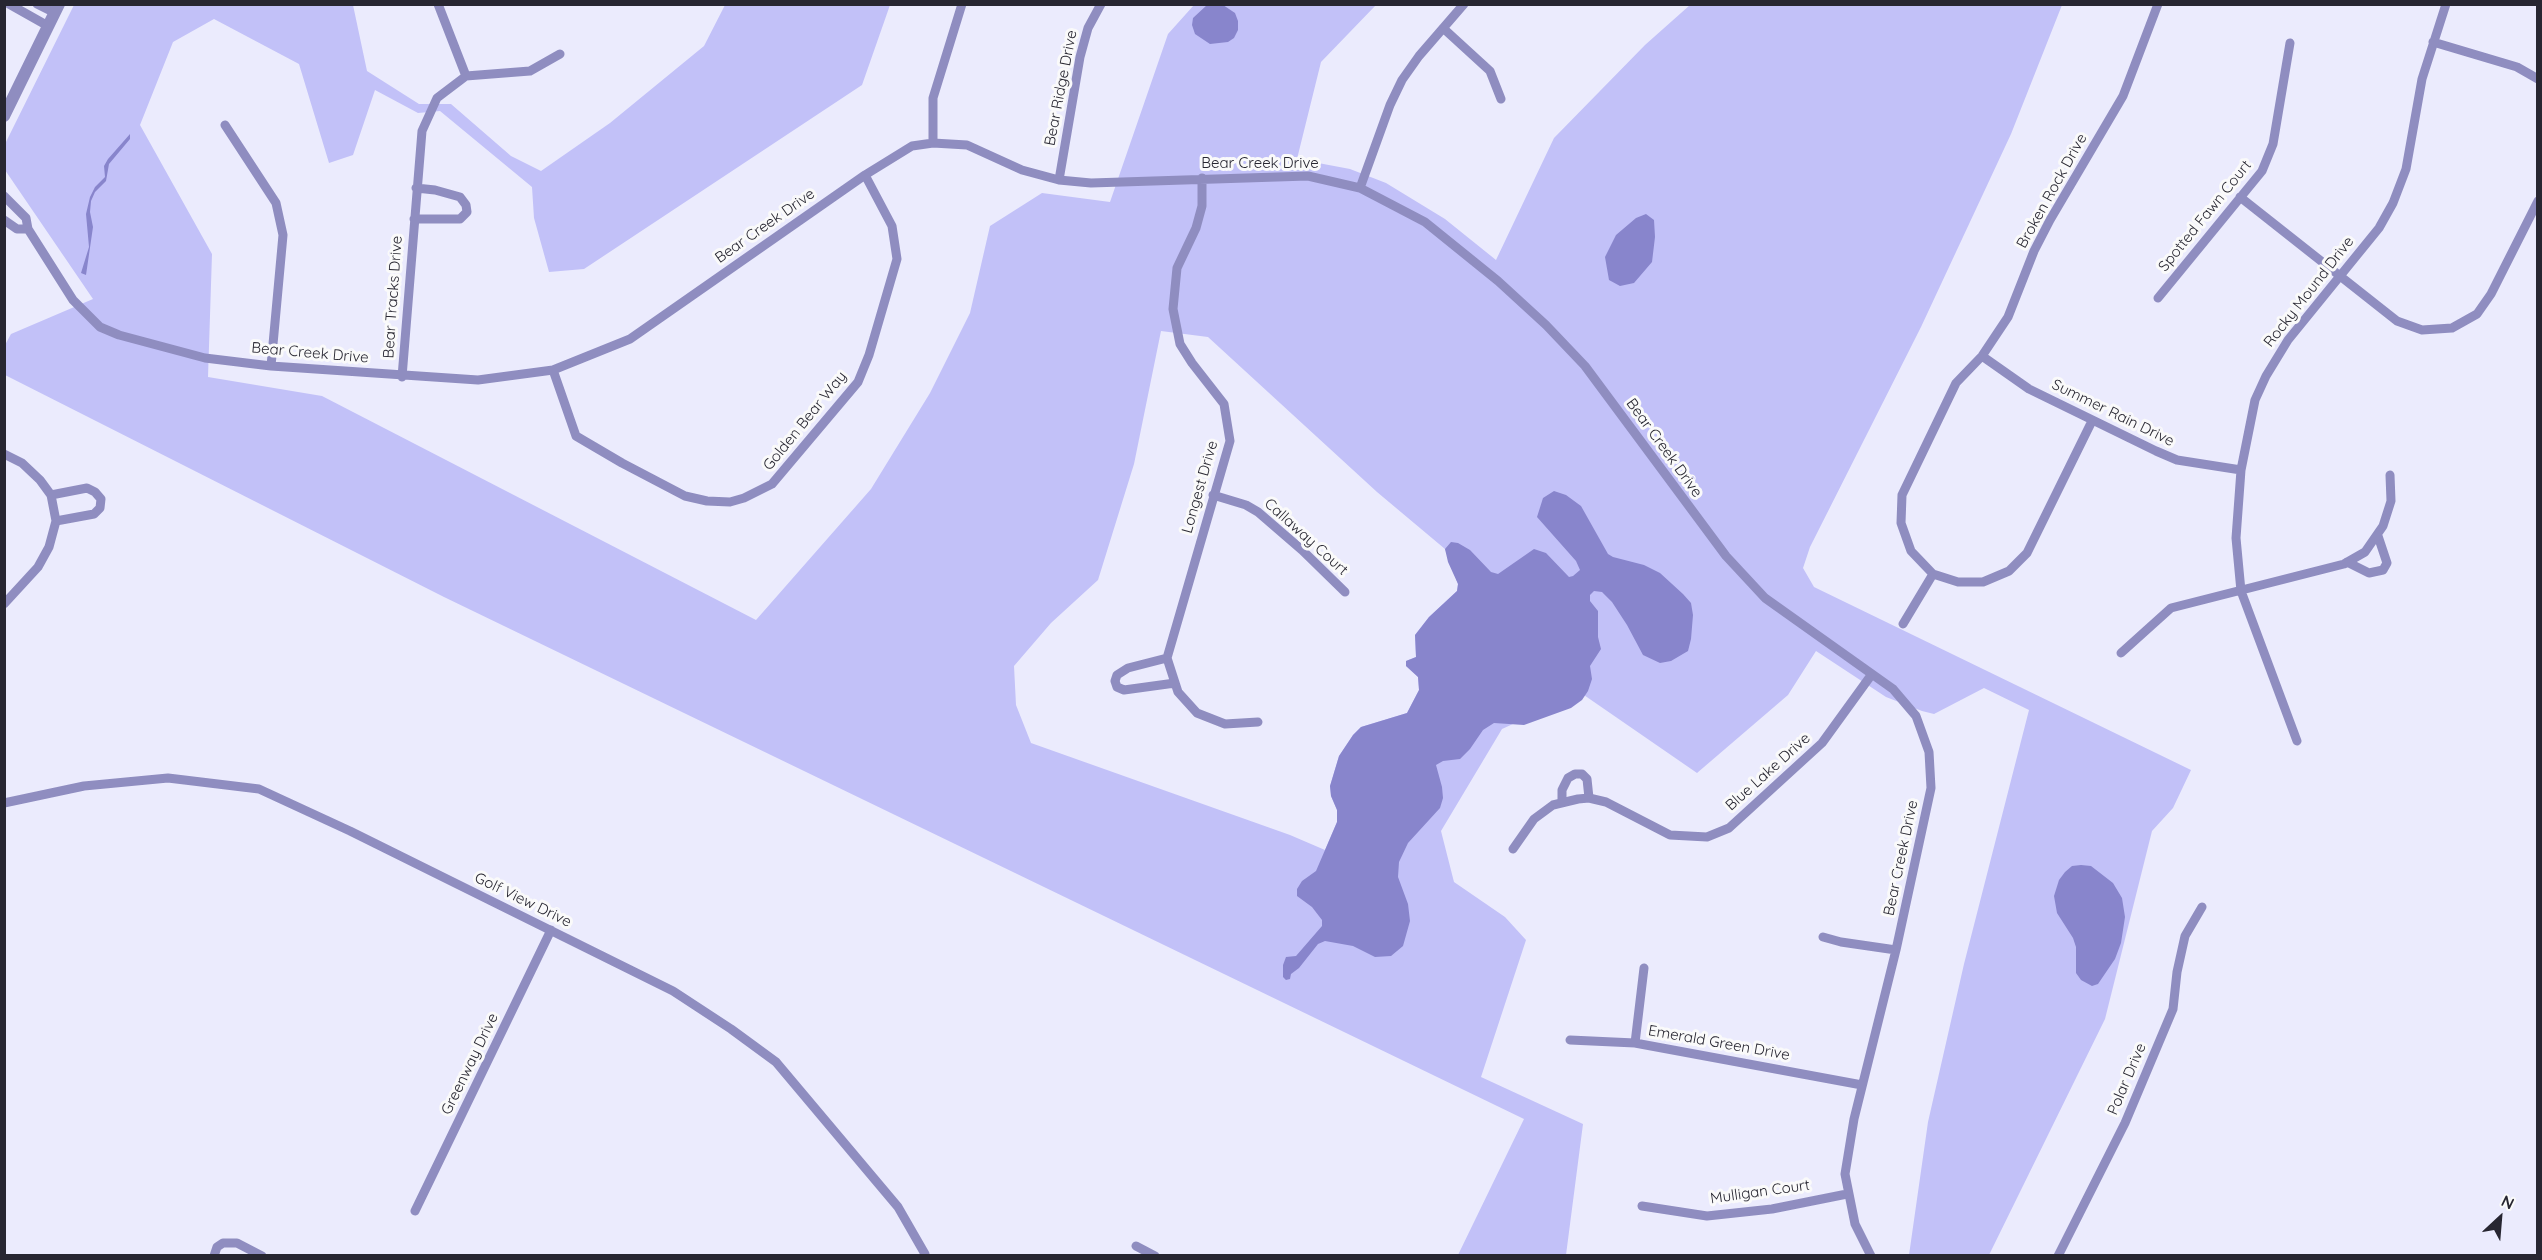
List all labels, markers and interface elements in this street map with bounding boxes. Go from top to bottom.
street label: Bear Ridge Drive [1041,29,1081,147]
street label: Broken Rock Drive [2013,131,2091,251]
street label: Bear Creek Drive [1201,154,1319,172]
street label: Spotted Fawn Court [2155,157,2255,275]
street label: Bear Creek Drive [712,185,818,267]
street label: Rocky Mound Drive [2260,233,2358,351]
street label: Bear Tracks Drive [380,235,406,359]
street label: Bear Creek Drive [251,339,369,367]
street label: Golden Bear Way [760,368,850,474]
street label: Summer Rain Drive [2049,376,2177,450]
street label: Bear Creek Drive [1622,395,1706,501]
street label: Longest Drive [1178,439,1222,535]
street label: Callaway Court [1261,495,1351,579]
street label: Blue Lake Drive [1722,729,1814,815]
street label: Bear Creek Drive [1880,799,1922,917]
street label: Golf View Drive [472,869,574,931]
street label: Greenway Drive [438,1010,502,1118]
street label: Emerald Green Drive [1647,1022,1791,1064]
street label: Polar Drive [2104,1040,2150,1118]
street label: Mulligan Court [1709,1176,1811,1208]
north arrow [2470,1188,2530,1248]
text: N [2498,1190,2518,1213]

